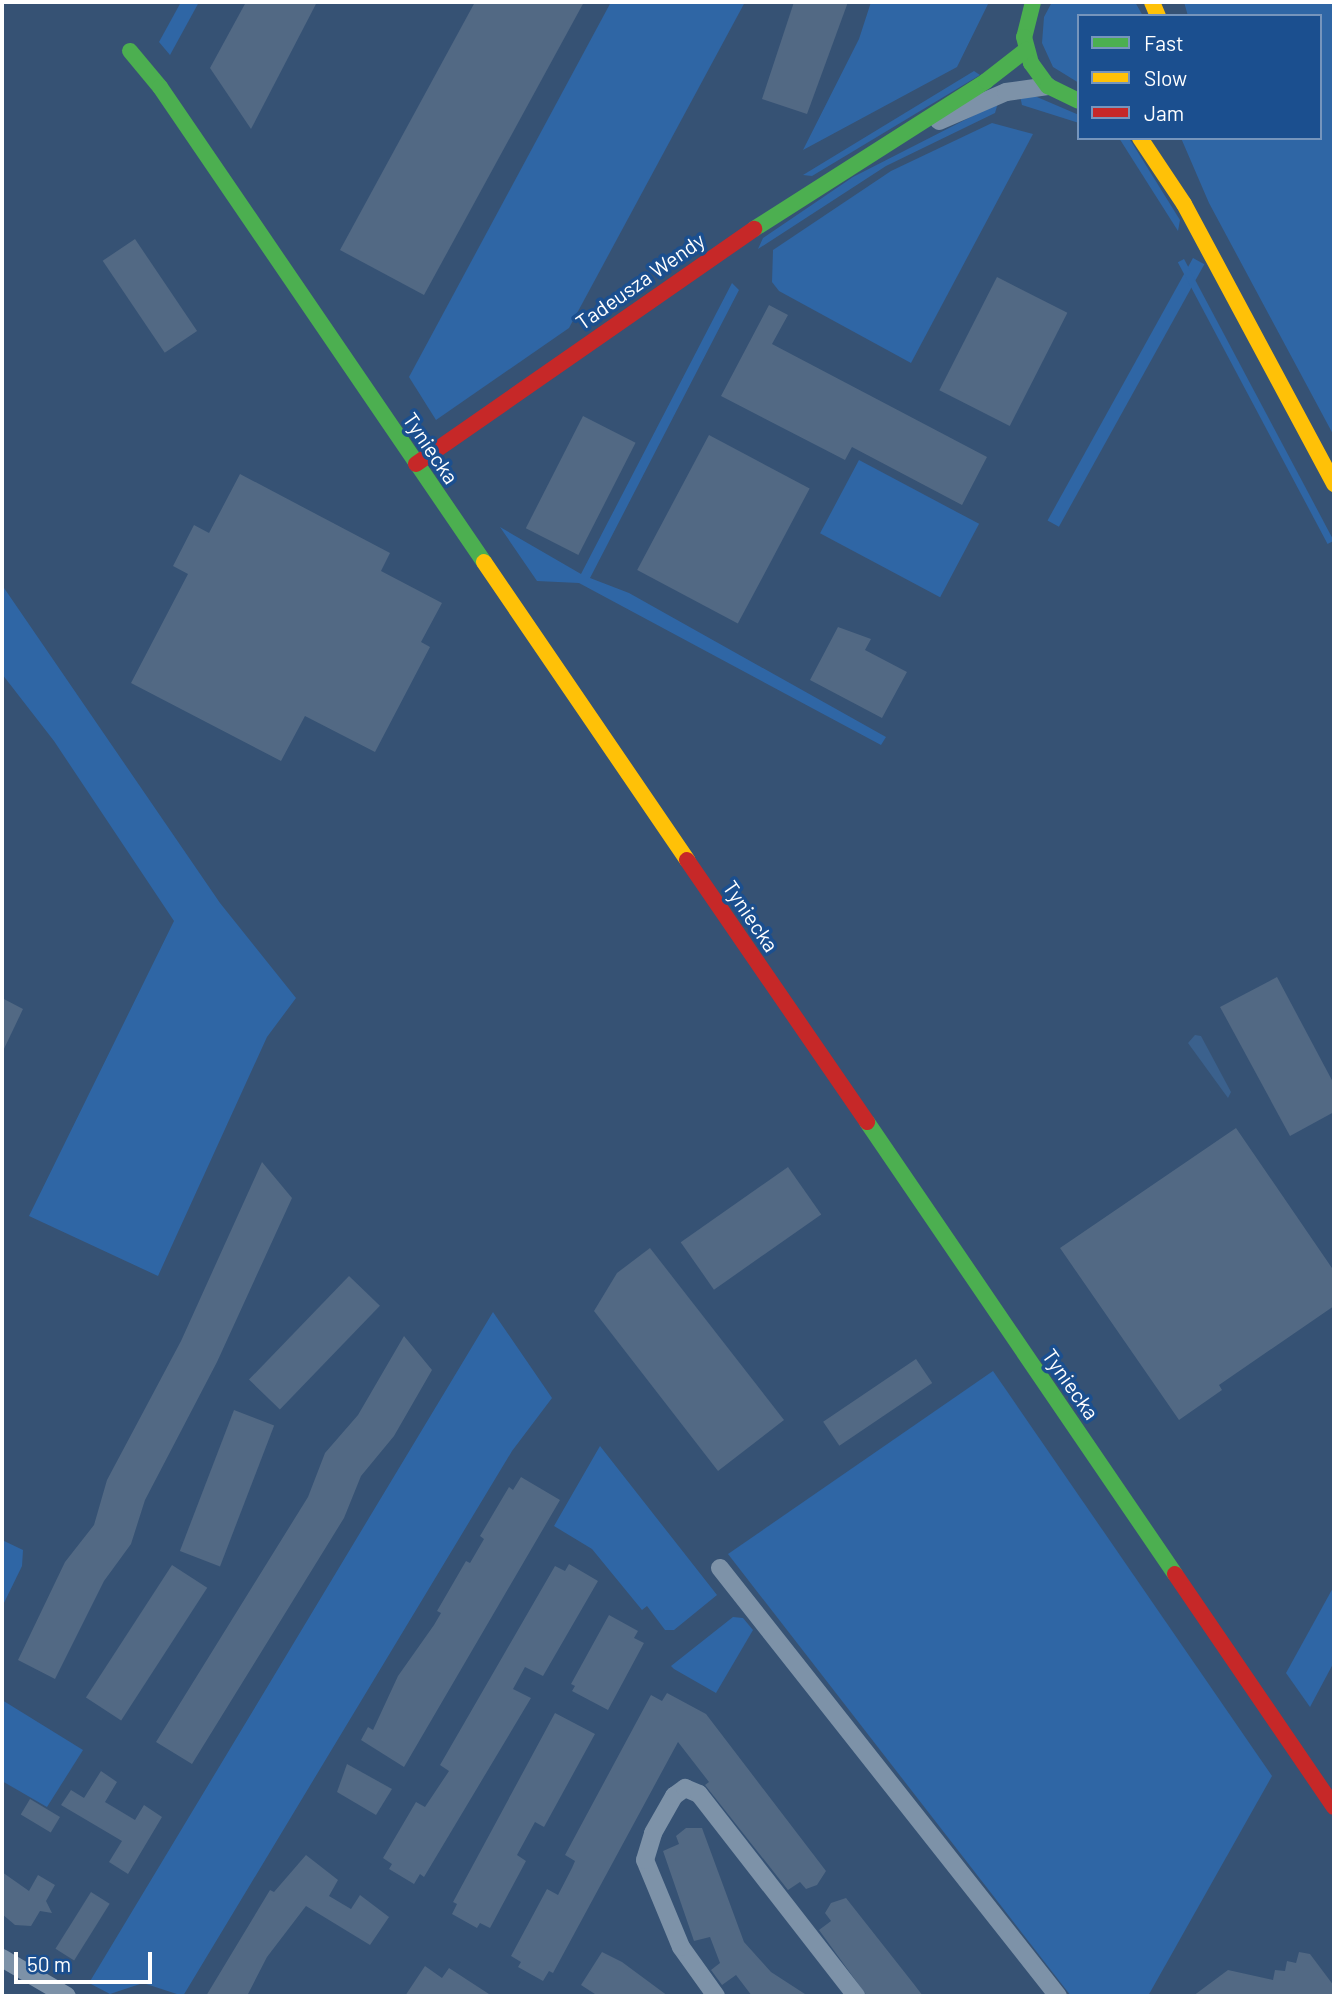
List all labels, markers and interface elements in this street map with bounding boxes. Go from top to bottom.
legend [1077,14,1322,140]
text: Fast [1144,30,1184,55]
text: Slow [1144,65,1187,90]
text: Jam [1144,100,1184,125]
street label: Tadeusza Wendy [571,227,709,335]
street label: Tyniecka [398,407,464,489]
street label: Tyniecka [718,875,784,957]
street label: Tyniecka [1038,1344,1104,1424]
scale bar [18,1938,156,1982]
text: 50 m [27,1951,71,1976]

